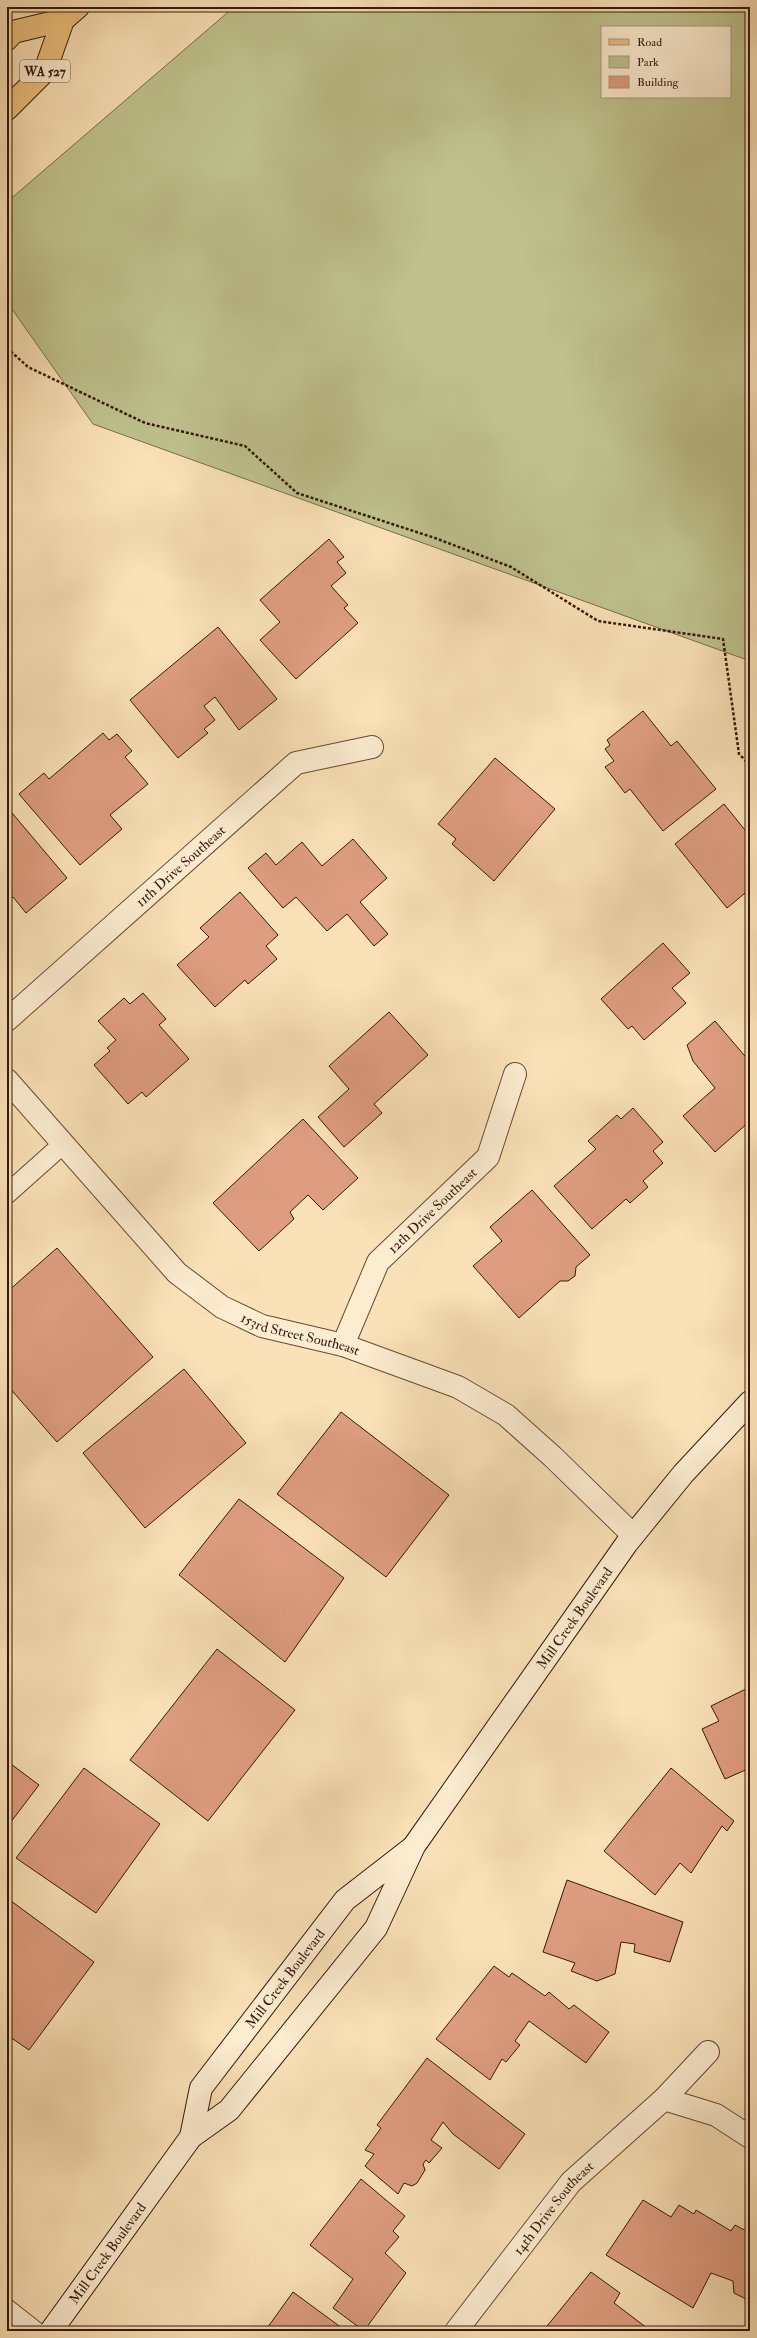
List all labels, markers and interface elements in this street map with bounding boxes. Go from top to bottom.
legend [601,26,731,98]
text: Road [637,35,662,50]
text: Park [637,55,659,70]
road number: WA 527 [20,60,70,82]
text: Building [637,75,680,90]
street label: 11th Drive Southeast [132,822,229,911]
street label: 12th Drive Southeast [384,1164,481,1257]
street label: 153rd Street Southeast [238,1309,362,1360]
street label: Mill Creek Boulevard [533,1564,616,1672]
street label: Mill Creek Boulevard [242,1926,329,2032]
street label: 14th Drive Southeast [510,2158,598,2259]
street label: Mill Creek Boulevard [65,2200,150,2307]

